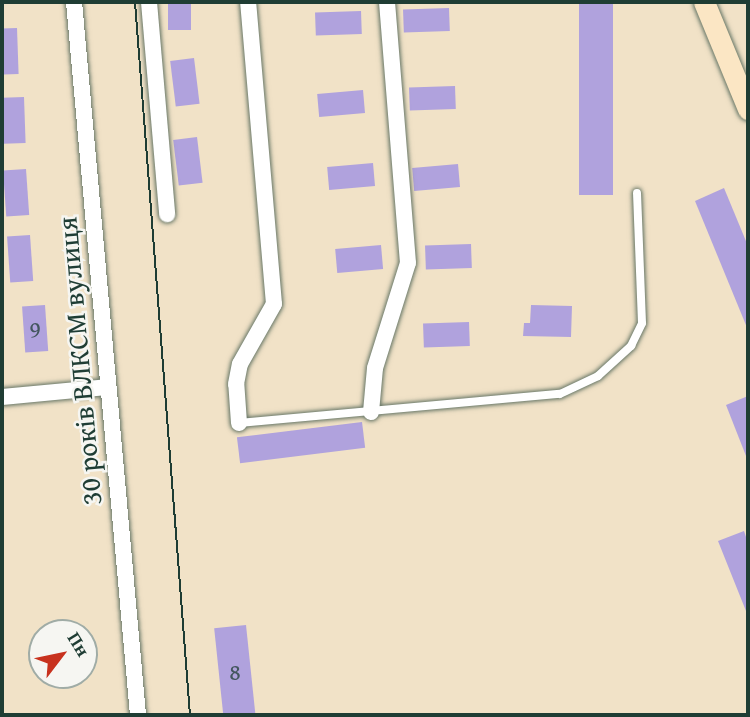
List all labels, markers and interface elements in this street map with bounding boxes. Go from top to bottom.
street label: 30 років ВЛКСМ вулиця [50,215,108,507]
house number: 9 [29,315,41,343]
north arrow [28,619,98,689]
text: Пн [61,626,97,662]
house number: 8 [229,658,241,686]

